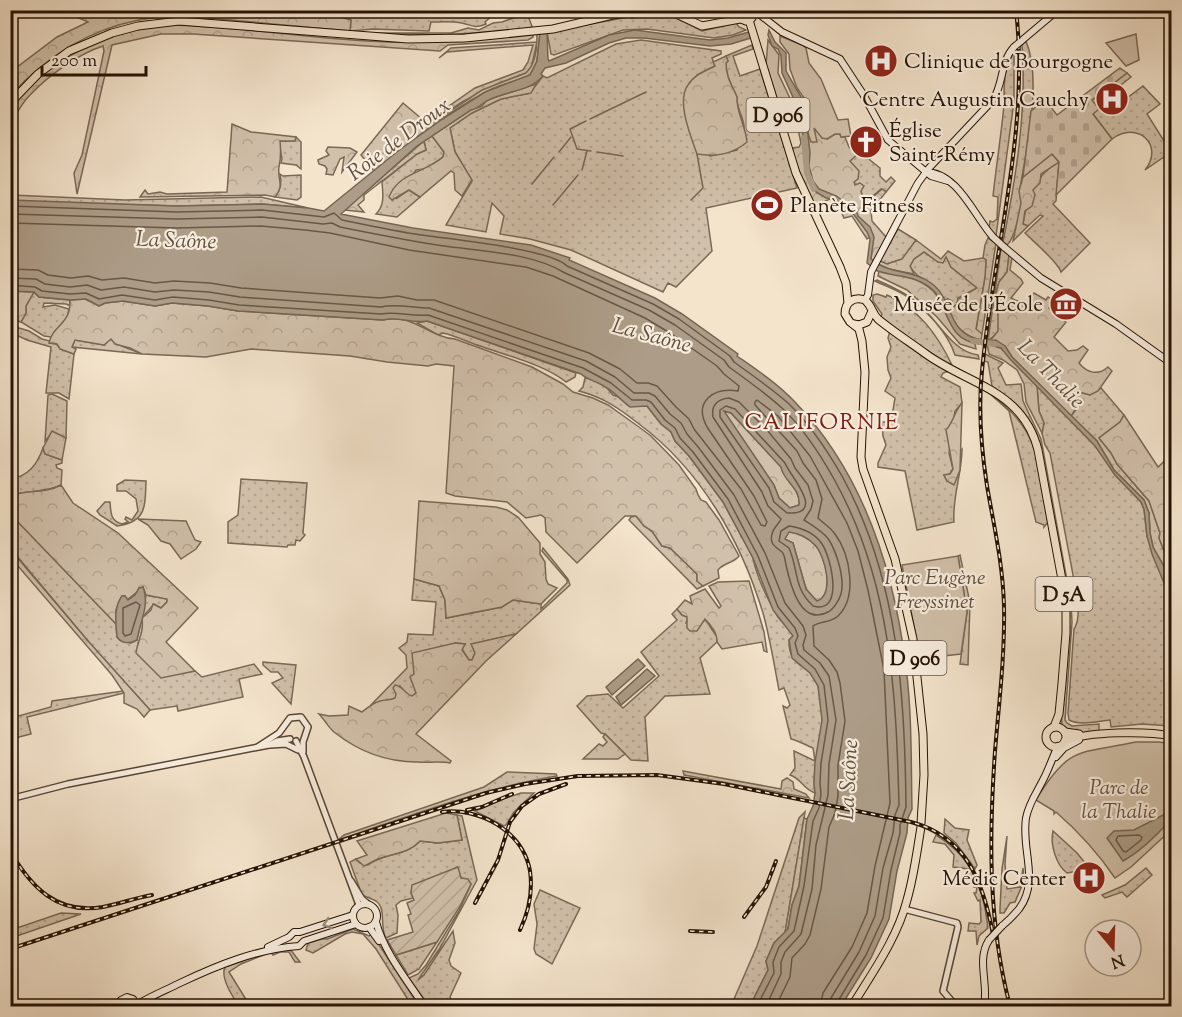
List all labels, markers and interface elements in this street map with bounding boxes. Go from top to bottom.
scale bar [42,39,146,77]
hospital icon: Clinique de Bourgogne [863,43,899,79]
place label: Clinique de Bourgogne [904,48,1113,78]
text: 200 m [51,49,97,75]
hospital icon: Centre Augustin Cauchy [1094,81,1130,117]
place label: Centre Augustin Cauchy [862,86,1090,116]
water label: Roie de Droux [341,91,458,190]
road number: D 906 [746,98,810,132]
place label: Église Saint-Rémy [889,117,996,171]
church icon: Église Saint-Rémy [848,124,884,160]
sports icon: Planète Fitness [749,187,785,223]
place label: Planète Fitness [790,192,924,222]
water label: La Saône [135,225,217,259]
museum icon: Musée de l'École [1048,286,1084,322]
place label: Musée de l'École [894,291,1043,321]
water label: La Saône [608,311,695,363]
water label: La Thalie [1009,333,1091,417]
district label: CALIFORNIE [745,408,899,440]
park label: Parc Eugène Freyssinet [885,564,985,618]
road number: D 5A [1036,577,1092,611]
road number: D 906 [884,641,946,675]
water label: La Saône [832,739,868,821]
park label: Parc de la Thalie [1082,774,1157,828]
hospital icon: Médic Center [1071,860,1107,896]
place label: Médic Center [942,865,1066,895]
one-way arrow [322,916,333,929]
north arrow [1083,918,1143,978]
text: N [1107,947,1127,973]

